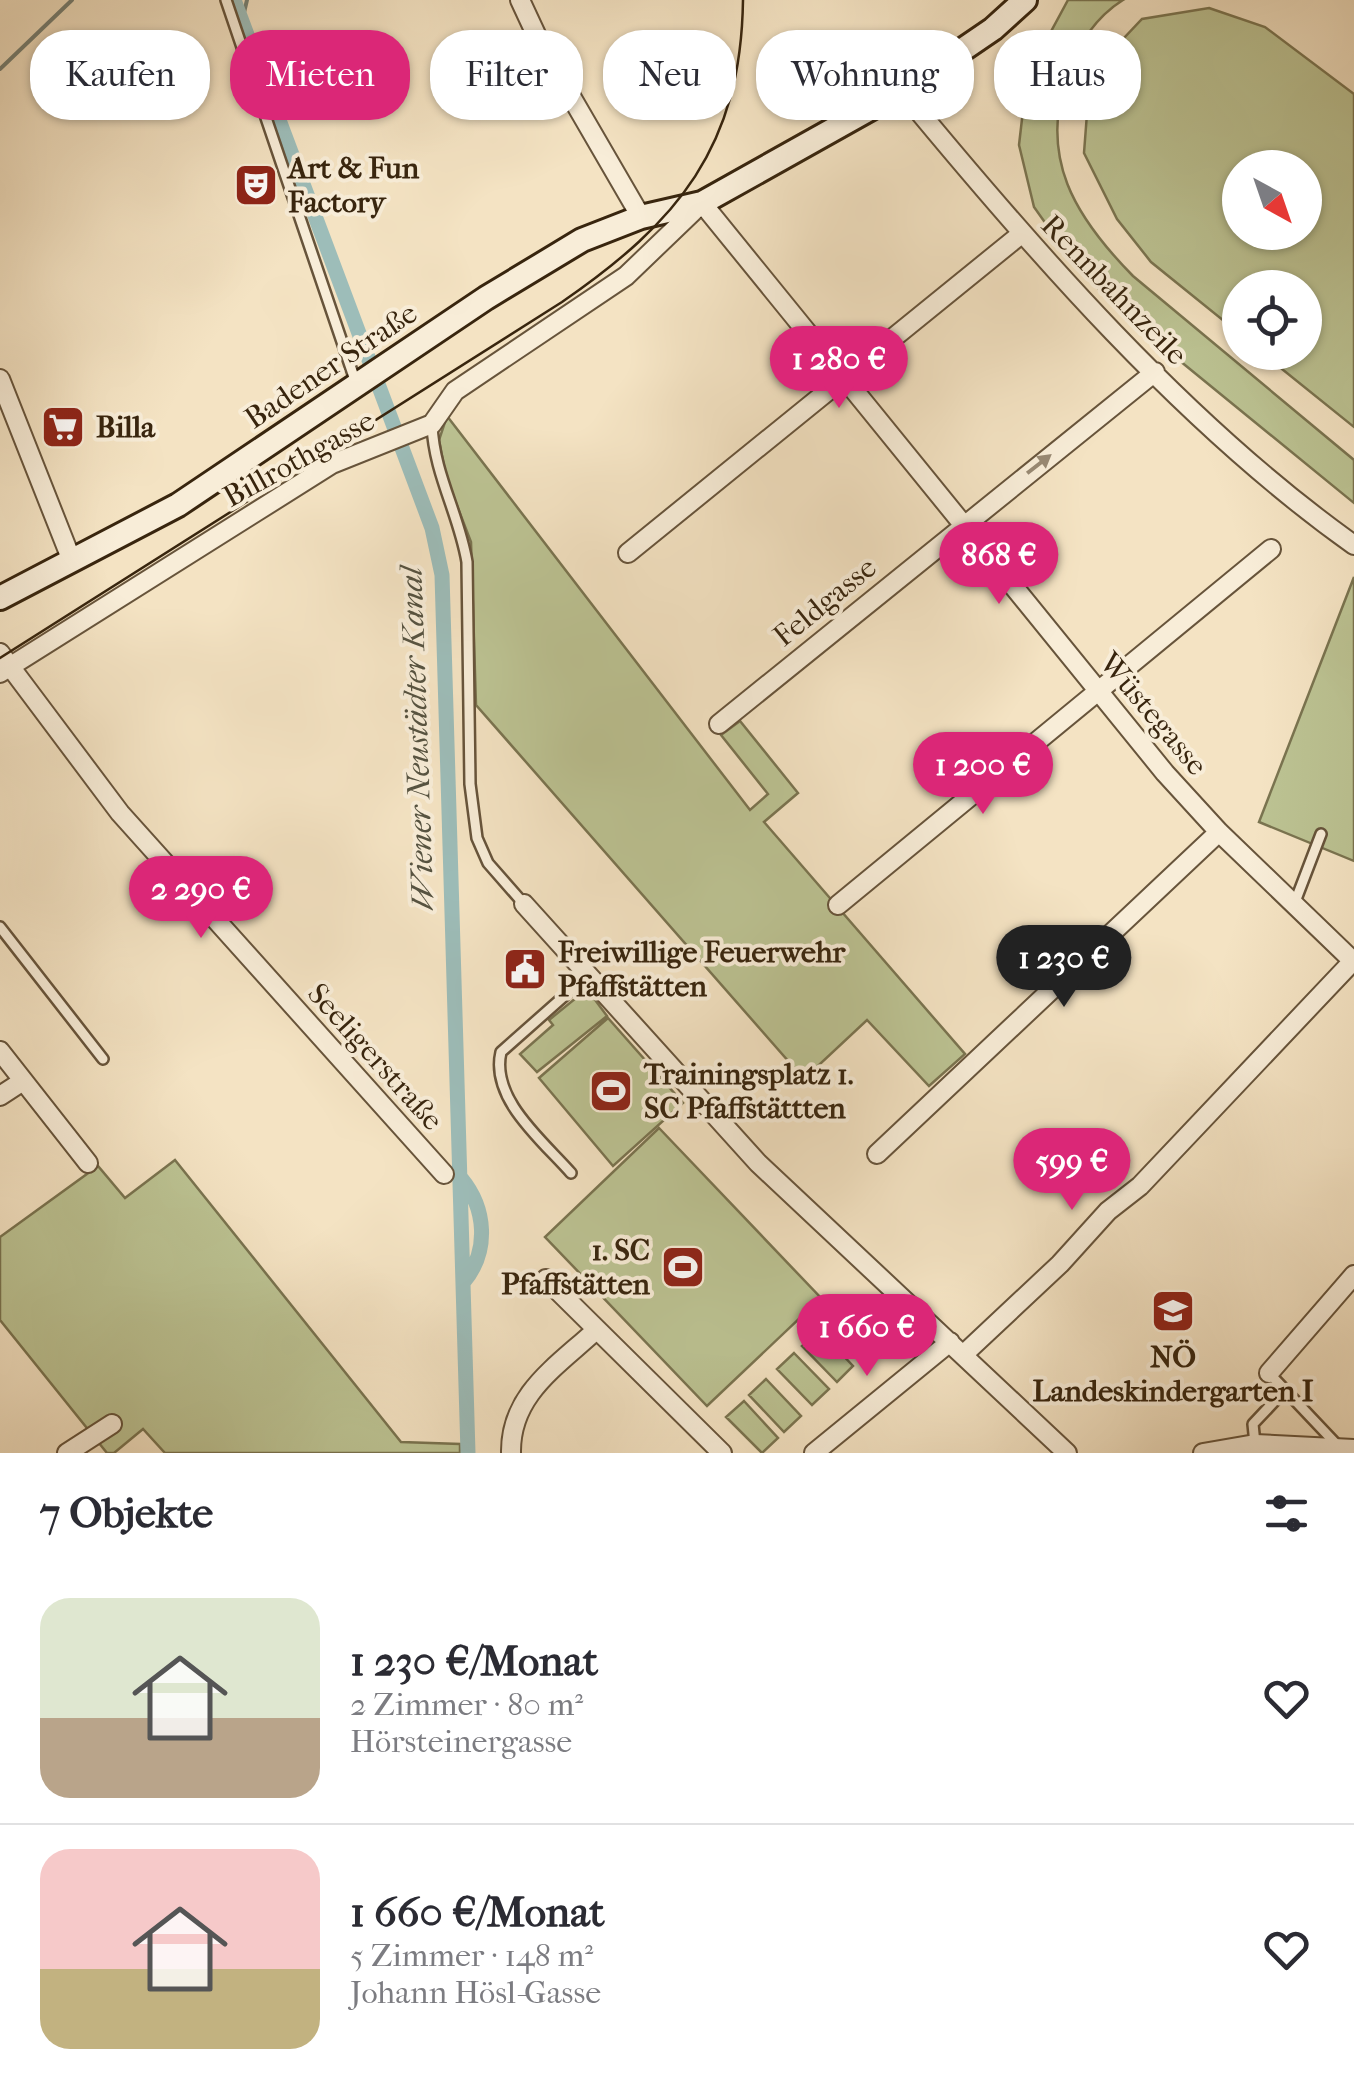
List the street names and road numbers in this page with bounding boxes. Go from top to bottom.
street label: Rennbahnzeile [1034,208,1194,372]
street label: Badener Straße [238,295,424,436]
street label: Billrothgasse [217,403,381,515]
street label: Feldgasse [767,550,884,654]
street label: Wüstegasse [1091,645,1214,783]
street label: Seeligerstraße [300,976,450,1138]

